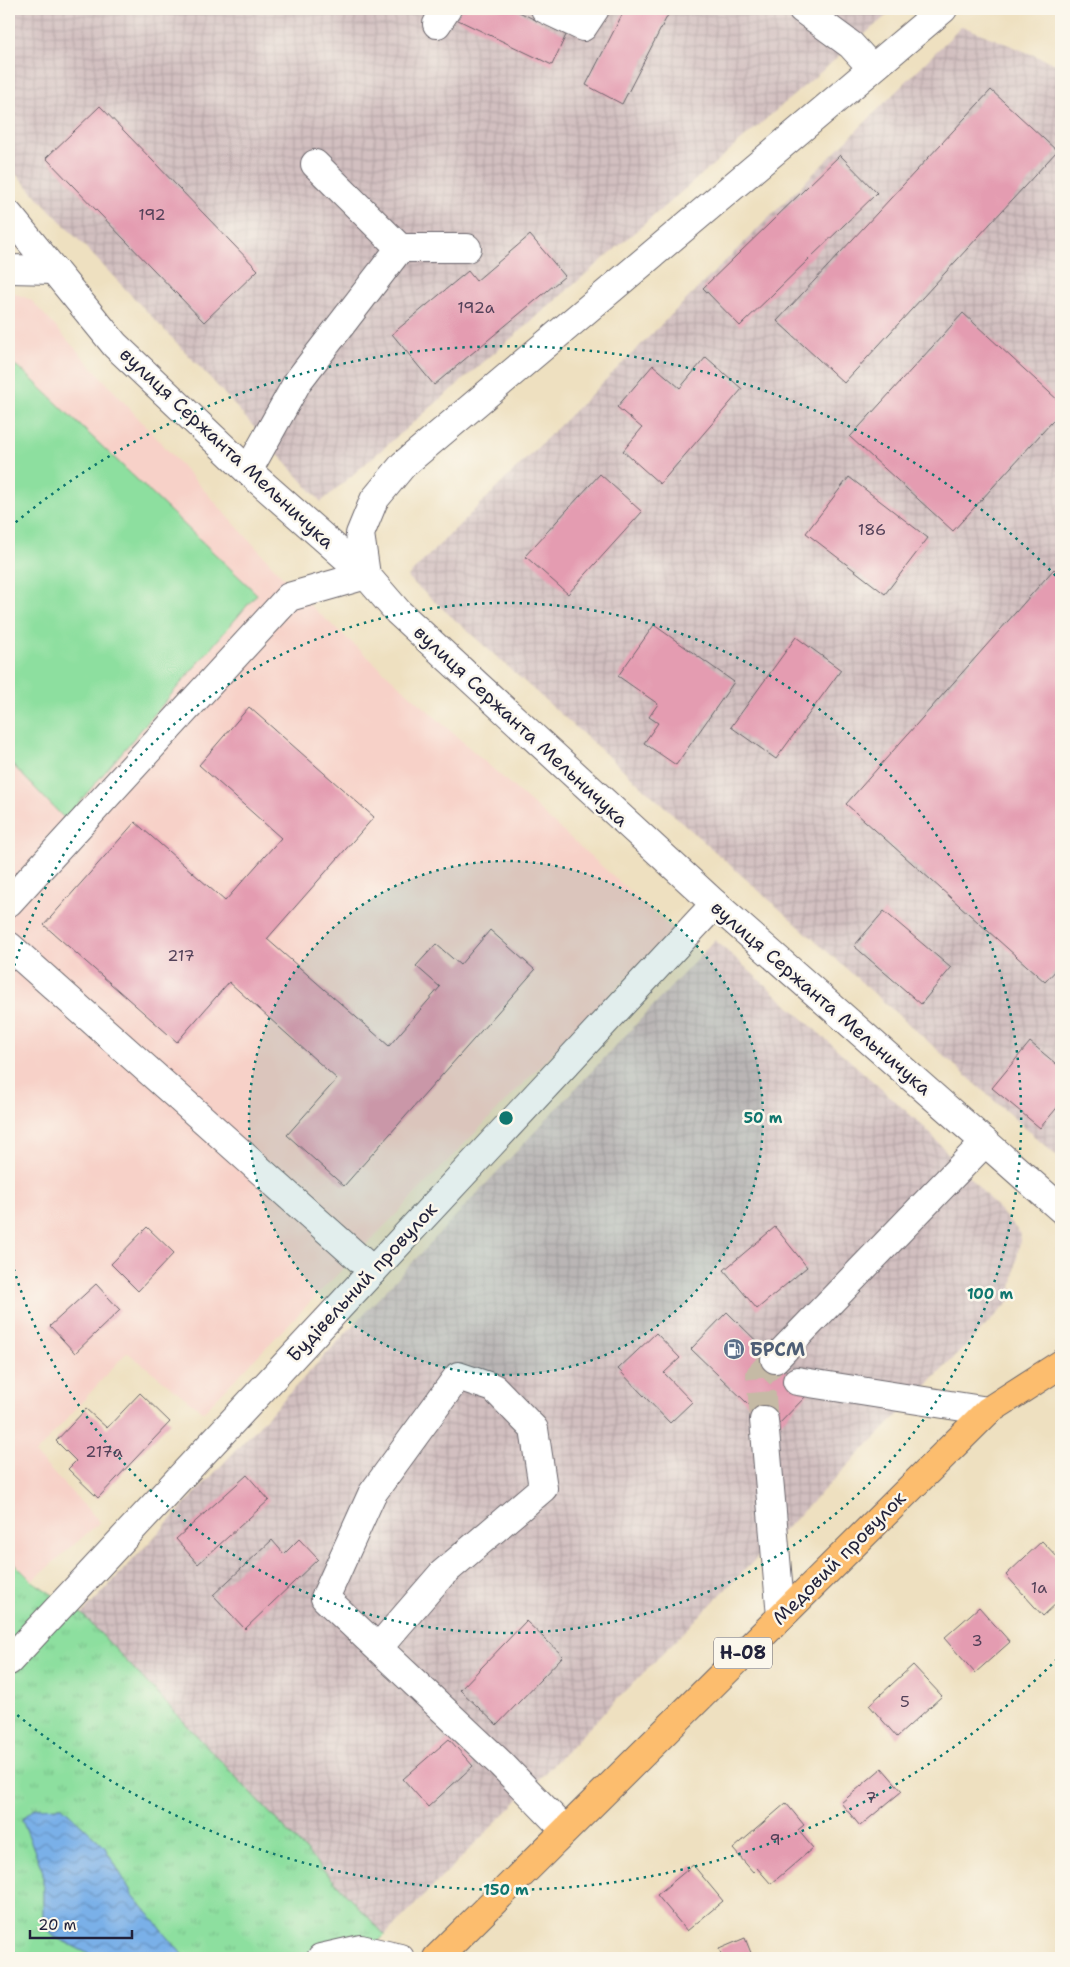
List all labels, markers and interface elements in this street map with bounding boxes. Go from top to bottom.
house number: 192 [138,204,166,225]
house number: 192а [457,297,495,318]
street label: вулиця Сержанта Мельничука [114,342,340,554]
house number: 186 [858,519,886,540]
street label: вулиця Сержанта Мельничука [408,620,634,832]
street label: вулиця Сержанта Мельничука [705,895,937,1101]
house number: 217 [167,945,195,966]
text: 50 m [744,1108,783,1128]
centre of rings [497,1109,515,1127]
street label: Будівельний провулок [281,1197,443,1367]
text: 100 m [967,1284,1013,1304]
fuel station icon: БРСМ [722,1337,746,1361]
place label: БРСМ [750,1337,805,1362]
house number: 217а [85,1441,123,1462]
street label: Медовий провулок [767,1486,911,1630]
house number: 1а [1031,1577,1047,1598]
house number: 3 [971,1630,983,1651]
road number: Н-08 [714,1638,772,1669]
house number: 5 [900,1691,910,1712]
house number: 7 [865,1787,877,1808]
house number: 9 [769,1829,781,1850]
text: 150 m [483,1880,529,1900]
scale bar [30,1907,132,1939]
text: 20 m [38,1915,77,1935]

